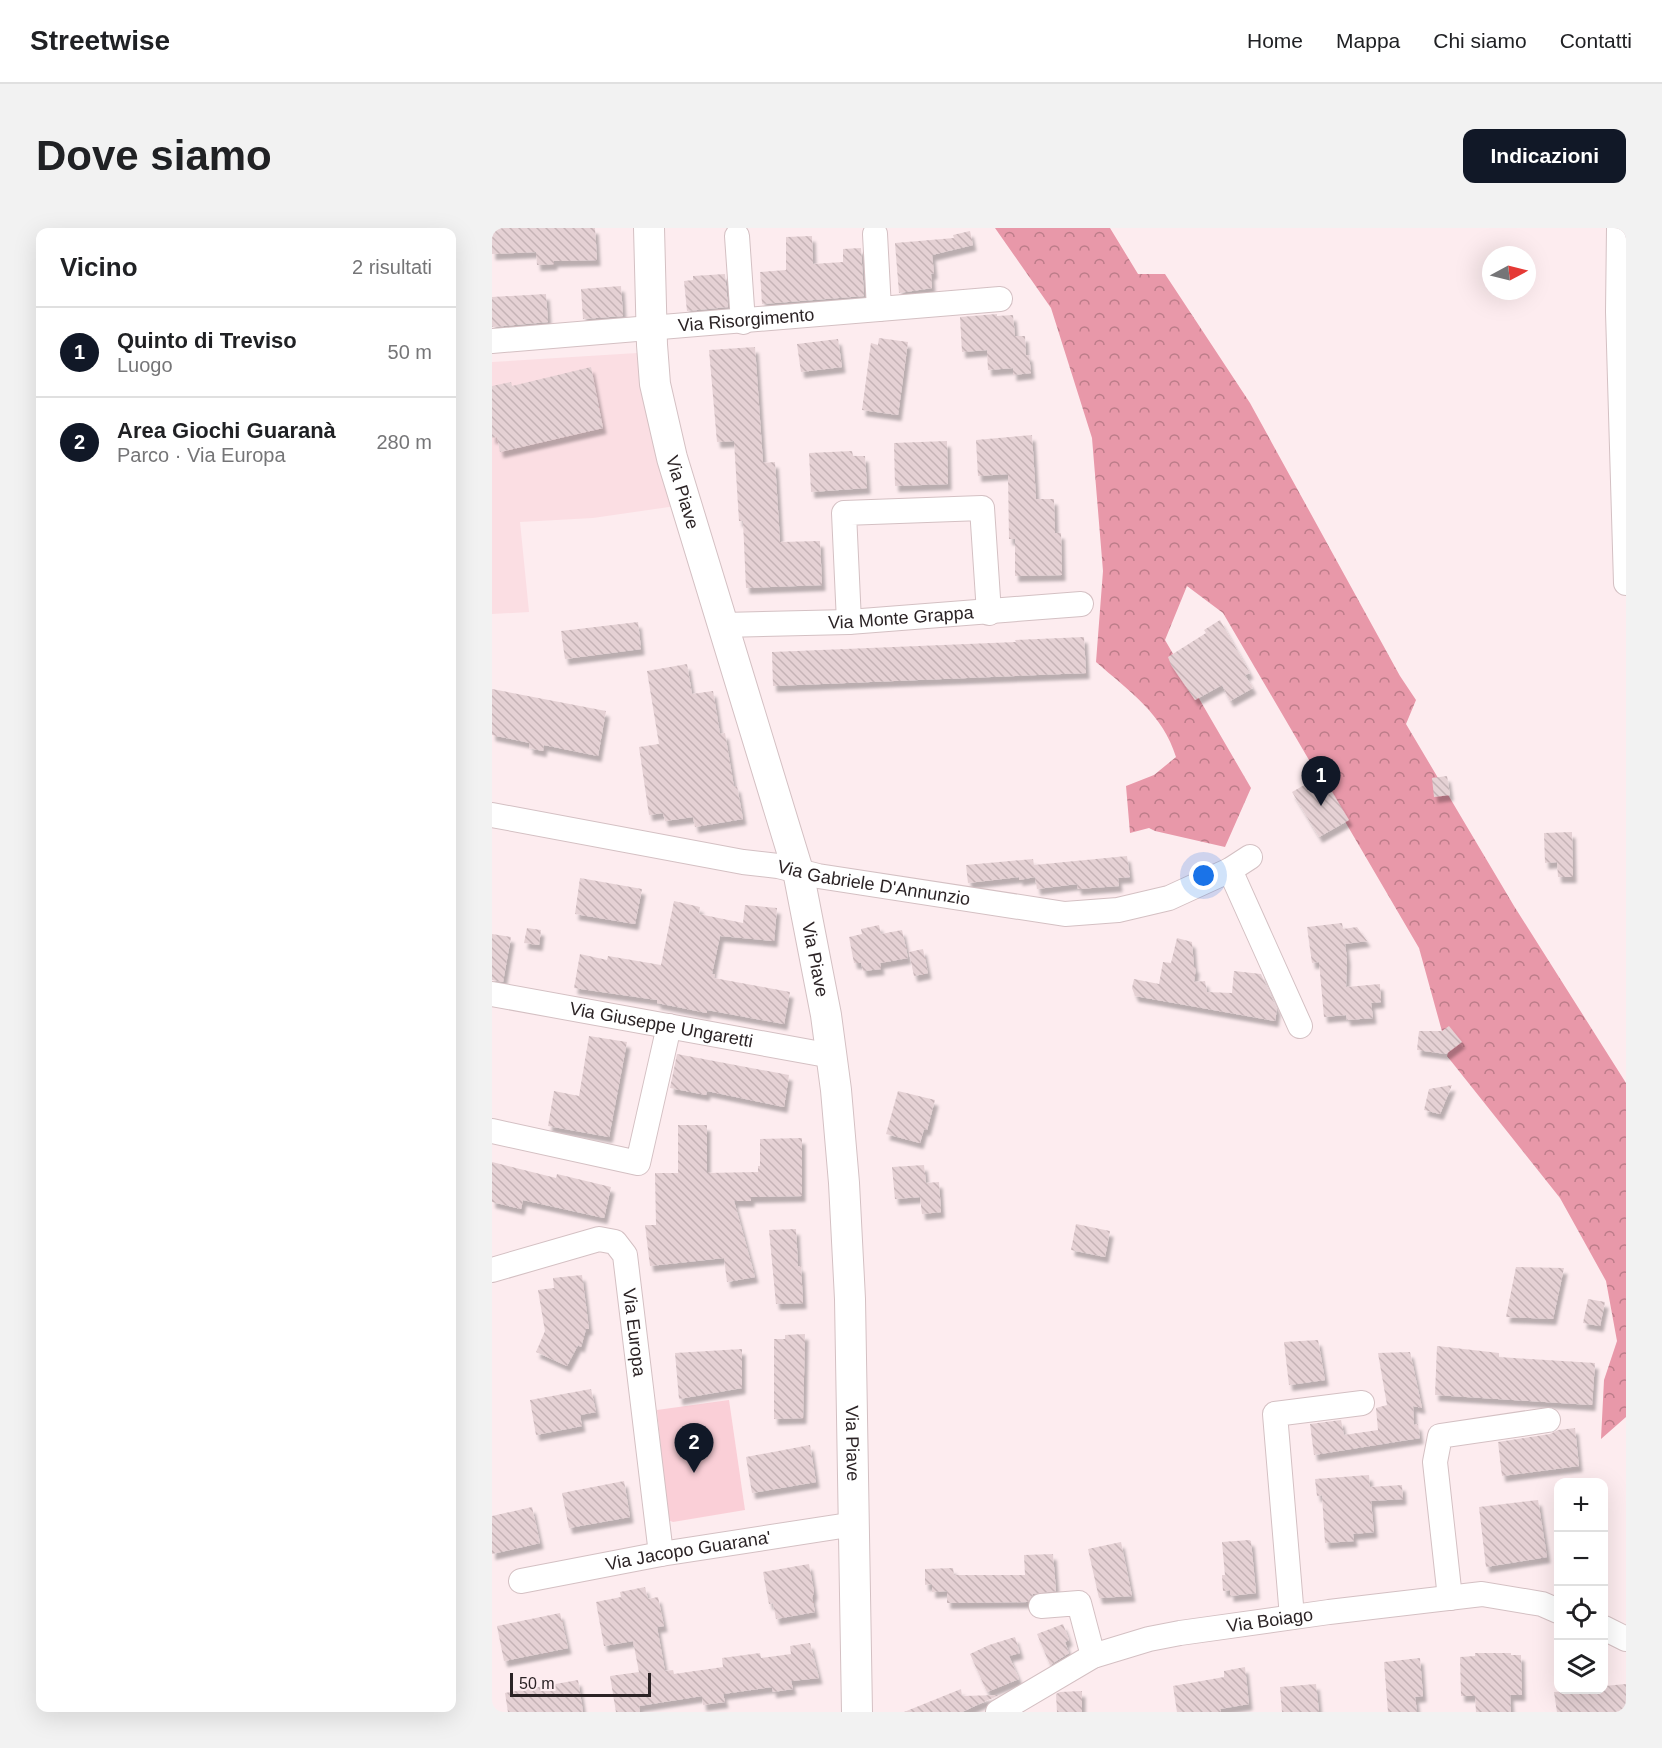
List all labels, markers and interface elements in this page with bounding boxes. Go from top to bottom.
text: Streetwise [30,25,170,56]
text: Home [1247,29,1303,52]
text: Mappa [1336,29,1400,52]
text: Chi siamo [1433,29,1527,52]
text: Contatti [1560,29,1632,52]
button: Indicazioni [1463,129,1626,183]
text: Dove siamo [36,132,272,179]
north arrow [1482,246,1536,300]
text: Vicino [60,252,138,282]
text: 2 risultati [352,256,432,278]
street label: Via Risorgimento [677,304,815,336]
text: Quinto di Treviso [117,328,297,353]
text: 1 [74,341,85,363]
text: 50 m [388,341,432,363]
text: Luogo [117,354,173,376]
text: Area Giochi Guaranà [117,418,336,443]
text: 2 [74,431,85,453]
text: 280 m [376,431,432,453]
text: Parco · Via Europa [117,444,286,466]
street label: Via Piave [662,453,703,532]
street label: Via Monte Grappa [828,602,975,632]
pin: 1 [1302,756,1340,806]
street label: Via Gabriele D'Annunzio [775,856,972,909]
your location [1189,861,1218,890]
street label: Via Piave [798,920,832,999]
street label: Via Giuseppe Ungaretti [568,998,754,1051]
street label: Via Europa [619,1287,650,1379]
street label: Via Piave [842,1405,863,1481]
pin: 2 [674,1424,714,1473]
map controls [1554,1478,1608,1694]
button: + [1554,1478,1608,1532]
street label: Via Jacopo Guarana' [604,1527,772,1574]
button: − [1554,1532,1608,1586]
button: locate [1554,1586,1608,1640]
street label: Via Boiago [1225,1604,1314,1636]
button: layers [1554,1640,1608,1694]
scale bar [510,1670,651,1698]
text: 50 m [519,1675,555,1692]

